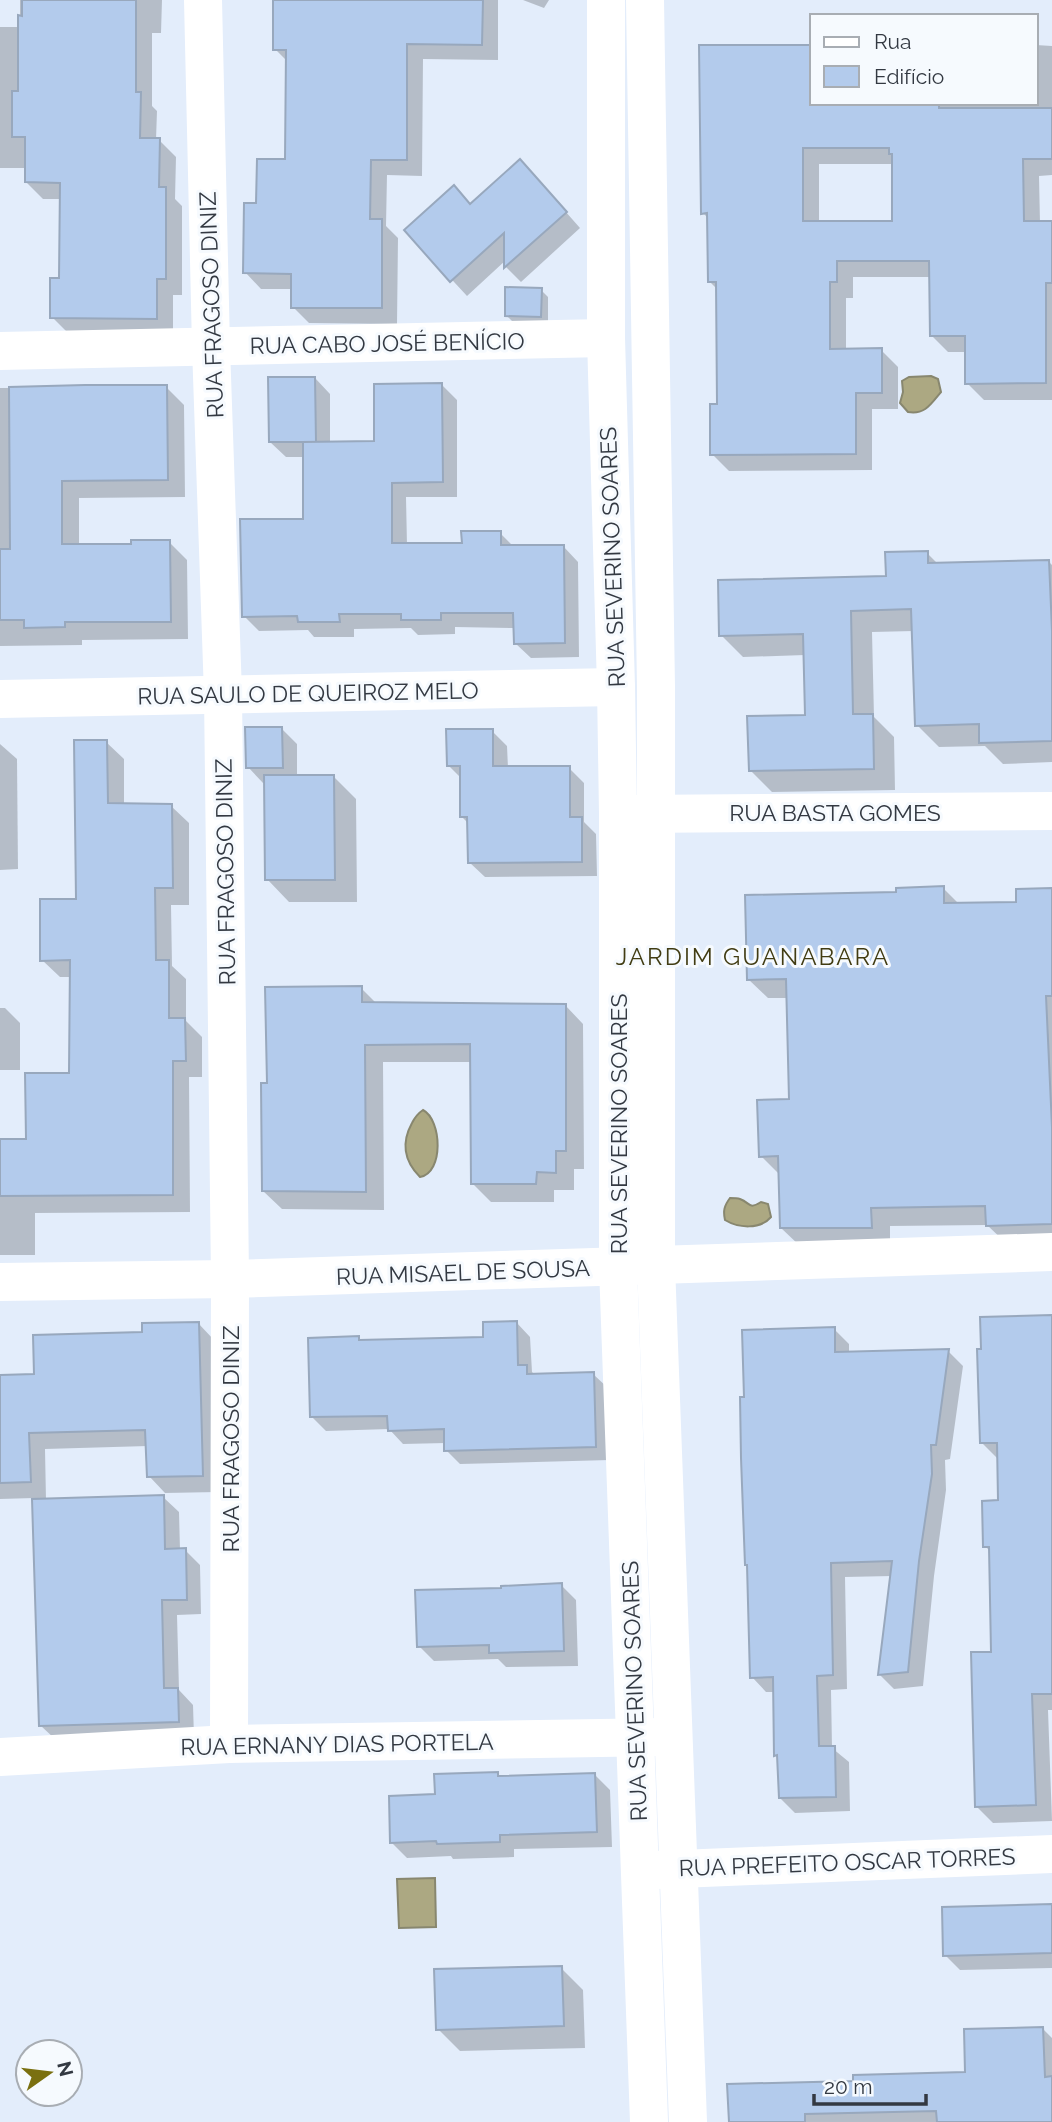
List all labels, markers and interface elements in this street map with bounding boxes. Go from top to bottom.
legend [810,14,1038,105]
text: Rua [874,29,911,54]
text: Edifício [874,64,944,89]
street label: RUA FRAGOSO DINIZ [194,191,228,419]
street label: RUA CABO JOSÉ BENÍCIO [249,327,525,359]
street label: RUA SEVERINO SOARES [594,426,630,688]
street label: RUA SAULO DE QUEIROZ MELO [137,677,479,709]
street label: RUA FRAGOSO DINIZ [210,758,240,986]
street label: RUA BASTA GOMES [729,799,941,826]
district label: JARDIM GUANABARA [616,942,890,971]
street label: RUA SEVERINO SOARES [605,994,632,1254]
street label: RUA MISAEL DE SOUSA [335,1254,591,1290]
street label: RUA FRAGOSO DINIZ [217,1326,244,1552]
street label: RUA SEVERINO SOARES [616,1560,652,1822]
street label: RUA ERNANY DIAS PORTELA [180,1728,494,1760]
street label: RUA PREFEITO OSCAR TORRES [678,1843,1016,1881]
north arrow [14,2038,84,2108]
text: N [53,2059,78,2079]
scale bar [814,2062,926,2106]
text: 20 m [824,2074,872,2099]

